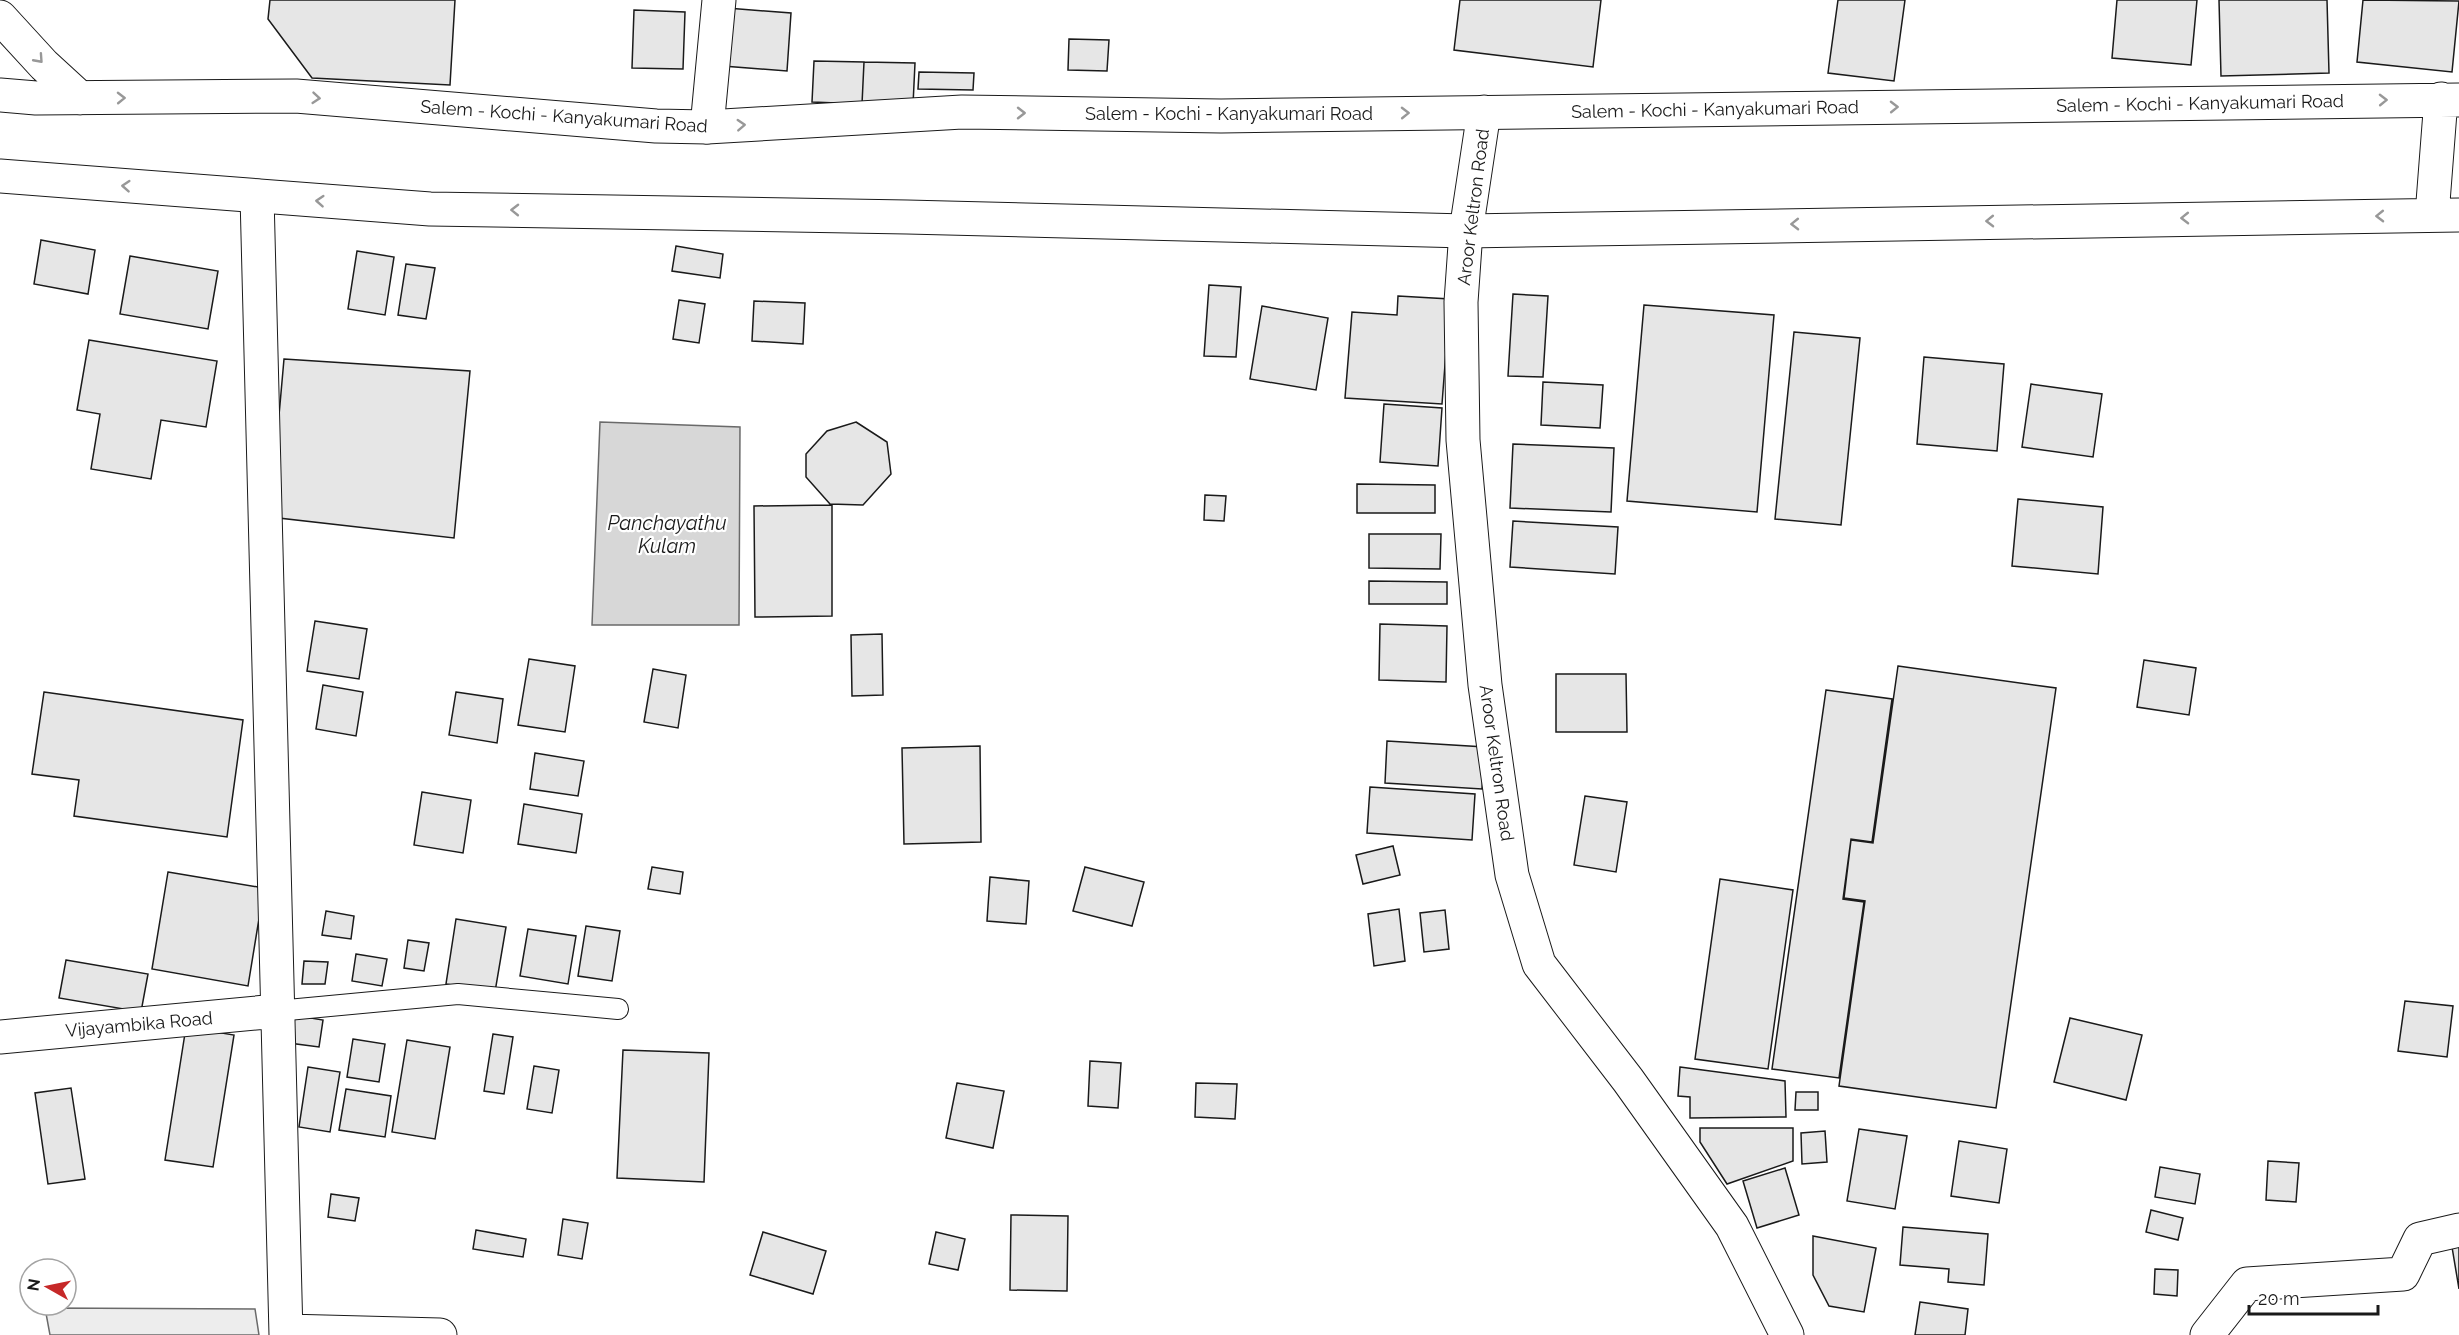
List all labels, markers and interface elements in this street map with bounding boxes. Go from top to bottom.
one-way arrow [32,52,43,63]
street label: Salem - Kochi - Kanyakumari Road [2056,90,2344,116]
one-way arrow [312,91,321,104]
one-way arrow [117,92,126,104]
one-way arrow [2378,94,2387,106]
street label: Salem - Kochi - Kanyakumari Road [420,95,708,137]
street label: Salem - Kochi - Kanyakumari Road [1571,96,1859,122]
one-way arrow [1889,101,1898,113]
street label: Salem - Kochi - Kanyakumari Road [1085,103,1373,124]
one-way arrow [1016,106,1025,119]
one-way arrow [1400,107,1409,120]
one-way arrow [737,119,746,132]
street label: Aroor Keltron Road [1453,128,1493,286]
one-way arrow [121,179,130,192]
one-way arrow [316,194,325,207]
one-way arrow [511,204,520,216]
one-way arrow [2375,210,2384,222]
one-way arrow [2180,212,2189,224]
one-way arrow [1985,215,1994,227]
one-way arrow [1790,218,1799,231]
water label: Panchayathu Kulam [607,511,727,558]
street label: Aroor Keltron Road [1476,684,1518,842]
street label: Vijayambika Road [65,1007,213,1041]
north arrow [18,1257,78,1317]
text: N [23,1277,44,1292]
scale bar [2249,1278,2378,1316]
text: 20 m [2258,1288,2300,1309]

